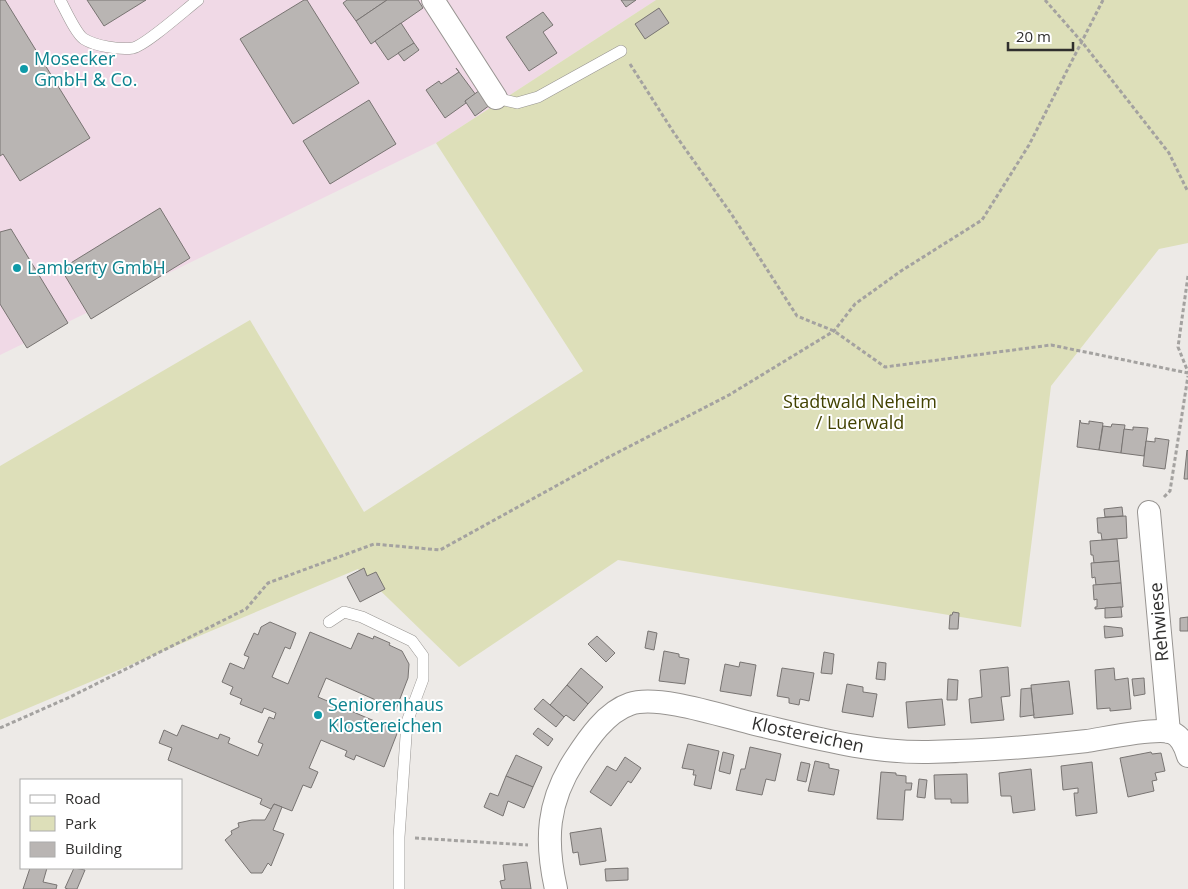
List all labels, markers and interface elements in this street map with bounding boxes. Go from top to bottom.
scale bar [1008,20,1073,52]
text: 20 m [1016,26,1051,46]
place label: Mosecker GmbH & Co. [34,46,137,91]
marker: Mosecker GmbH & Co. [18,63,30,75]
place label: Lamberty GmbH [27,255,166,279]
marker: Lamberty GmbH [11,262,23,274]
park label: Stadtwald Neheim / Luerwald [783,389,937,434]
street label: Rehwiese [1143,581,1173,663]
place label: Seniorenhaus Klostereichen [328,692,444,737]
marker: Seniorenhaus Klostereichen [312,709,324,721]
street label: Klostereichen [750,710,867,758]
legend [20,779,182,869]
text: Road [65,788,101,808]
text: Park [65,813,96,833]
text: Building [65,838,122,858]

